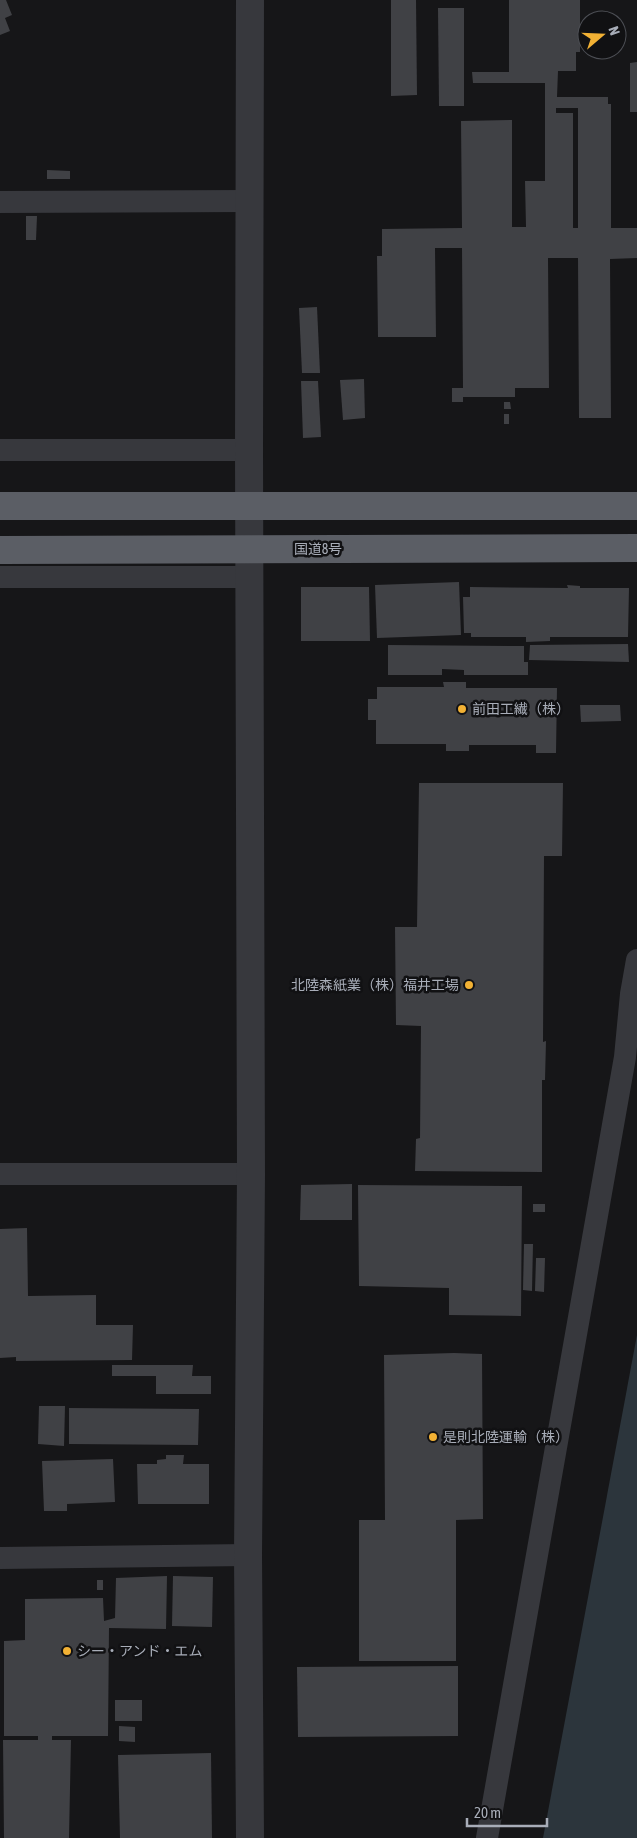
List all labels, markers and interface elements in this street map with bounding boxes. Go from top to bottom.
north arrow [577,10,627,60]
text: N [605,24,623,37]
street label: 国道8号 [294,541,342,557]
place label: 前田工繊（株） [472,701,570,717]
marker: 前田工繊（株） [456,703,468,715]
place label: 北陸森紙業（株）福井工場 [291,977,459,993]
marker: 北陸森紙業（株）福井工場 [463,979,475,991]
place label: 是則北陸運輸（株） [443,1429,569,1445]
marker: 是則北陸運輸（株） [427,1431,439,1443]
place label: シー・アンド・エム [77,1643,202,1659]
marker: シー・アンド・エム [61,1645,73,1657]
scale bar [467,1796,547,1828]
text: 20 m [474,1804,501,1821]

